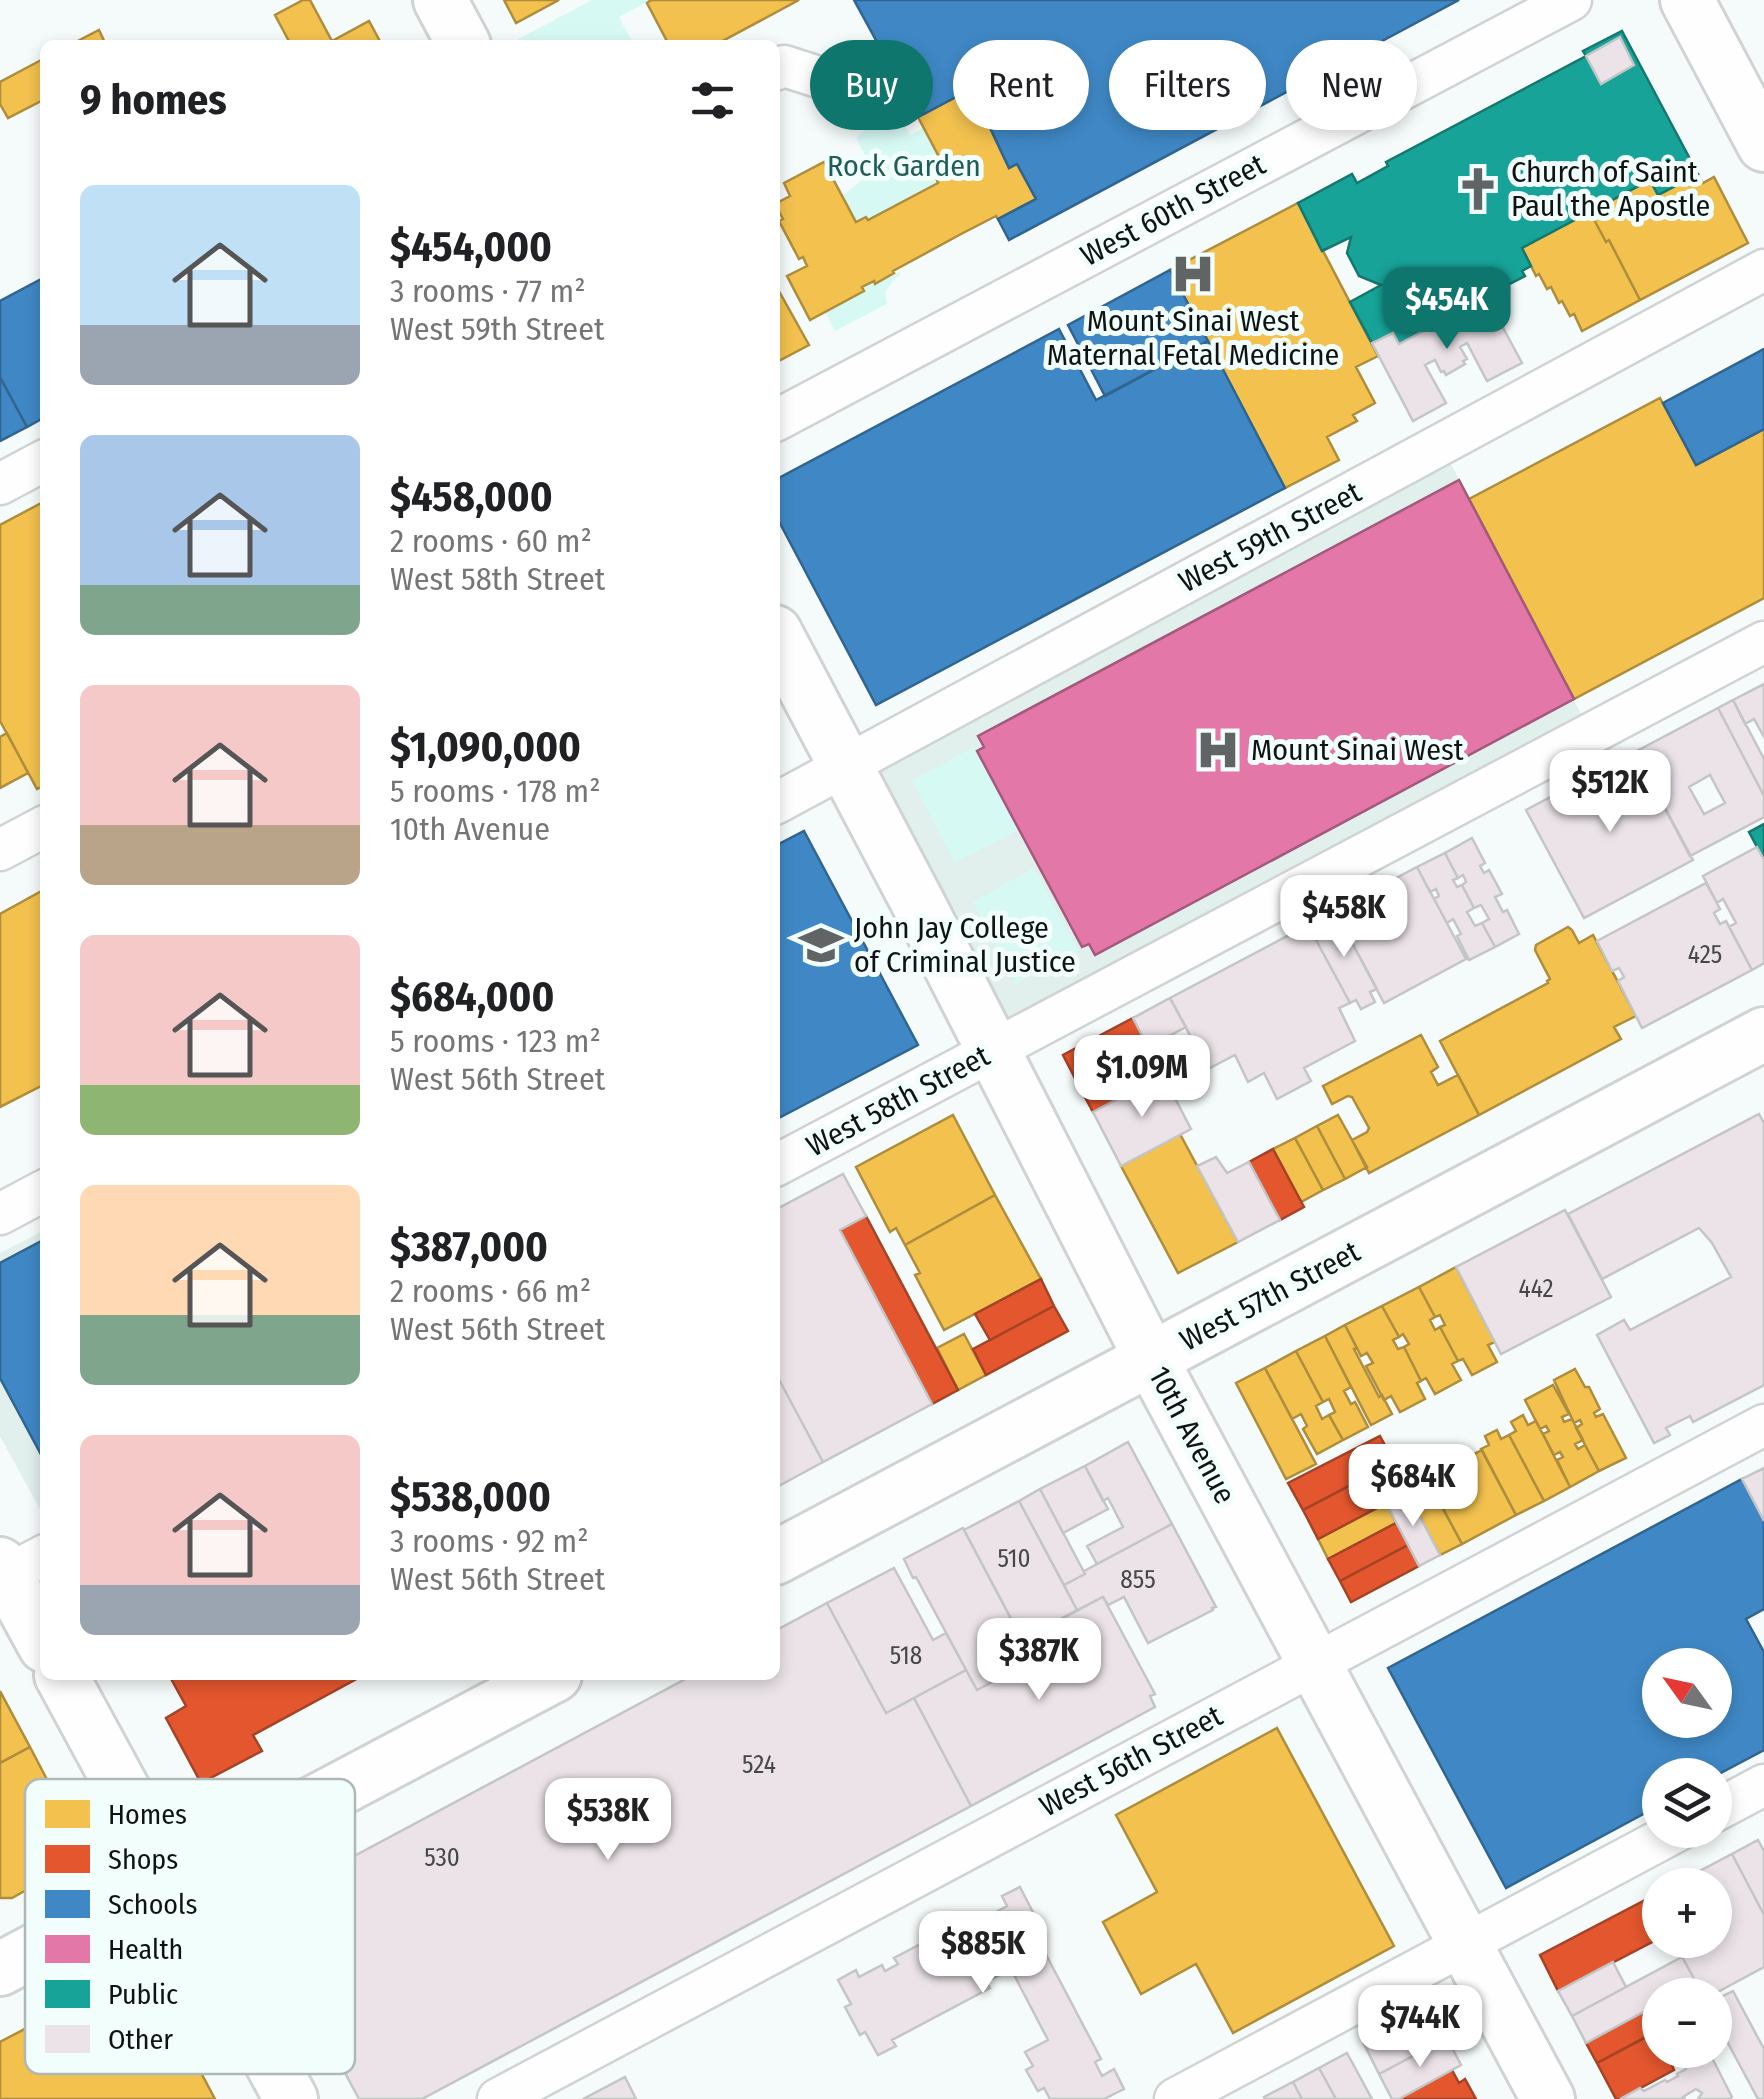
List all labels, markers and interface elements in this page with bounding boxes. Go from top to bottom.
chip: Buy [810,40,933,130]
chip: Rent [953,40,1089,130]
chip: Filters [1109,40,1266,130]
chip: New [1286,40,1417,130]
icon: filters [685,73,740,128]
text: 9 homes [80,75,227,125]
street label: West 60th Street [1075,146,1271,274]
park label: Rock Garden [827,148,981,184]
place label: Church of Saint Paul the Apostle [1511,154,1710,224]
church icon: Church of Saint Paul the Apostle [1454,165,1502,213]
text: $454,000 [390,222,552,272]
icon: home [160,225,280,345]
hospital icon: Mount Sinai West Maternal Fetal Medicine [1169,250,1217,298]
pin: $454K [1377,267,1517,352]
text: 3 rooms · 77 m² [390,272,586,310]
text: $454K [1406,280,1488,318]
place label: Mount Sinai West Maternal Fetal Medicine [1047,303,1339,373]
text: West 59th Street [390,310,604,348]
text: $458,000 [390,472,553,522]
street label: West 59th Street [1173,474,1367,600]
icon: home [160,475,280,595]
text: 2 rooms · 60 m² [390,522,592,560]
text: West 58th Street [390,560,605,598]
text: $1,090,000 [390,722,581,772]
icon: home [160,725,280,845]
hospital icon: Mount Sinai West [1194,726,1242,774]
place label: Mount Sinai West [1251,732,1464,768]
pin: $512K [1540,750,1680,835]
text: $512K [1572,763,1648,801]
text: 5 rooms · 178 m² [390,772,601,810]
text: 10th Avenue [390,810,550,848]
pin: $458K [1274,875,1414,960]
text: $458K [1302,888,1386,926]
place label: John Jay College of Criminal Justice [854,910,1076,980]
school or university icon: John Jay College of Criminal Justice [797,921,845,969]
house number: 425 [1688,940,1722,970]
text: $684,000 [390,972,554,1022]
icon: home [160,975,280,1095]
text: 5 rooms · 123 m² [390,1022,601,1060]
pin: $1.09M [1061,1035,1223,1120]
street label: West 58th Street [800,1038,996,1164]
text: $1.09M [1096,1048,1188,1086]
text: West 56th Street [390,1060,605,1098]
text: $387,000 [390,1222,548,1272]
icon: home [160,1225,280,1345]
street label: West 57th Street [1174,1233,1366,1358]
text: 2 rooms · 66 m² [390,1272,591,1310]
house number: 442 [1519,1274,1553,1304]
text: West 56th Street [390,1310,605,1348]
street label: 10th Avenue [1141,1360,1243,1510]
pin: $684K [1343,1444,1483,1529]
text: $684K [1371,1457,1455,1495]
text: $538,000 [390,1472,551,1522]
icon: home [160,1475,280,1595]
text: 3 rooms · 92 m² [390,1522,589,1560]
house number: 510 [997,1544,1031,1574]
text: West 56th Street [390,1560,605,1598]
house number: 855 [1120,1565,1156,1595]
pin: $387K [969,1618,1109,1703]
text: $387K [999,1631,1079,1669]
house number: 518 [890,1641,922,1671]
north arrow [1642,1648,1732,1738]
map controls [1642,1648,1732,2068]
street label: West 56th Street [1033,1698,1229,1824]
house number: 524 [742,1750,776,1780]
button: layers [1642,1758,1732,1848]
pin: $538K [538,1778,678,1863]
legend [25,1779,355,2074]
text: $538K [567,1791,649,1829]
text: Homes [108,1798,187,1831]
text: Shops [108,1843,178,1876]
house number: 530 [424,1843,460,1873]
button: + [1642,1868,1732,1958]
text: Schools [108,1888,197,1921]
pin: $885K [913,1911,1053,1996]
text: $885K [941,1924,1025,1962]
text: Health [108,1933,183,1966]
text: Public [108,1978,178,2011]
button: − [1642,1978,1732,2068]
pin: $744K [1350,1985,1490,2070]
text: $744K [1380,1998,1460,2036]
text: Other [108,2023,173,2056]

